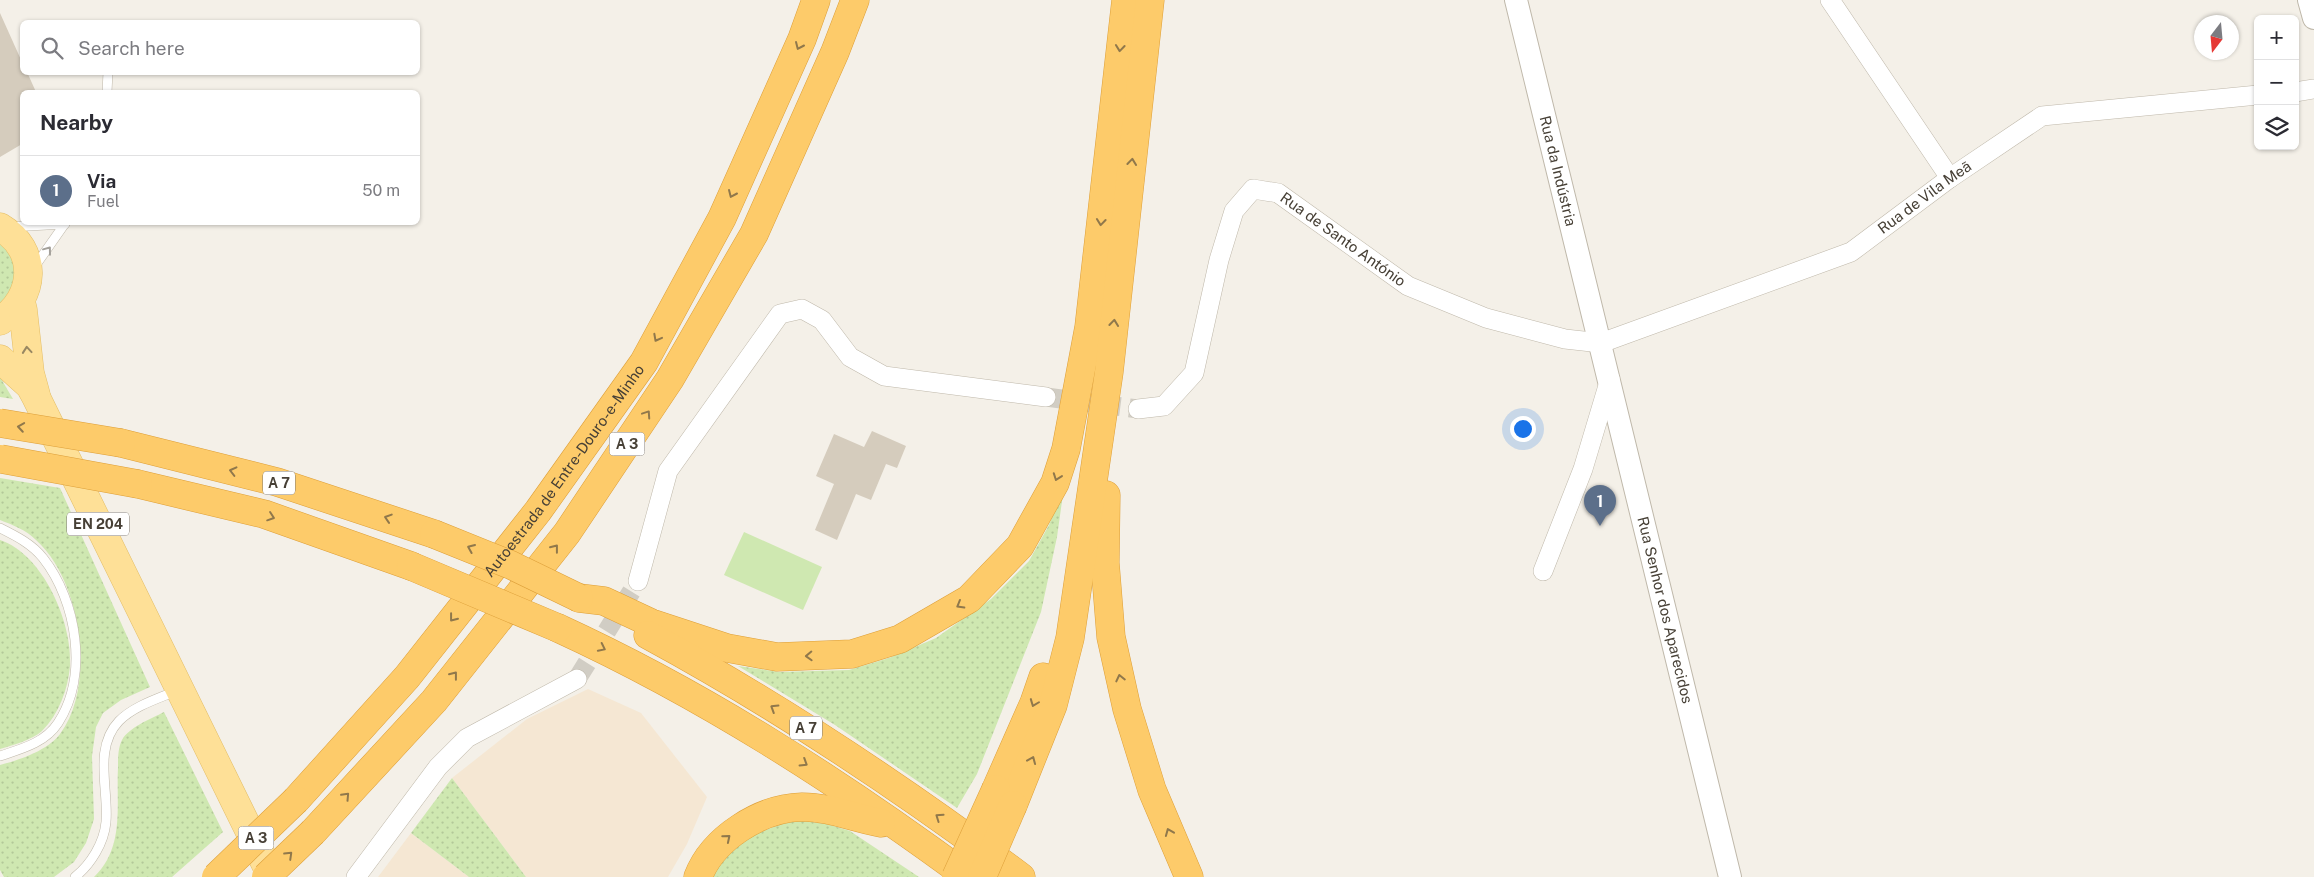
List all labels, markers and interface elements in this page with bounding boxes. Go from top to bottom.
north arrow [2194,15,2239,60]
map controls [2254,15,2299,150]
button: + [2254,15,2299,60]
search box [20,20,420,75]
icon: search [38,34,66,62]
text: Search here [78,37,185,59]
one-way arrow [794,41,805,50]
one-way arrow [1115,45,1126,53]
button: − [2254,60,2299,105]
button: layers [2254,105,2299,150]
text: Nearby [40,110,113,135]
street label: Rua da Indústria [1537,114,1580,228]
one-way arrow [1126,157,1137,165]
street label: Rua de Vila Meã [1874,157,1974,237]
text: Via [87,170,116,192]
text: 1 [53,181,59,200]
text: 50 m [362,181,400,200]
one-way arrow [728,189,739,198]
street label: Rua de Santo António [1277,189,1409,290]
text: Fuel [87,192,120,211]
one-way arrow [1096,218,1107,226]
one-way arrow [42,246,51,256]
one-way arrow [1108,319,1119,327]
one-way arrow [653,332,663,341]
one-way arrow [22,345,33,353]
street label: Autoestrada de Entre-Douro-e-Minho [480,361,647,580]
one-way arrow [641,410,650,420]
your location [1510,416,1536,442]
one-way arrow [17,422,26,432]
road number: A 3 [610,432,644,456]
one-way arrow [228,466,237,477]
road number: A 7 [263,472,295,494]
one-way arrow [1053,472,1063,481]
pin: 1 [1584,485,1616,526]
one-way arrow [266,511,274,521]
road number: EN 204 [67,512,129,536]
one-way arrow [384,514,393,524]
street label: Rua Senhor dos Aparecidos [1634,515,1696,705]
one-way arrow [467,544,476,555]
one-way arrow [549,545,557,554]
one-way arrow [956,598,965,608]
one-way arrow [451,612,459,621]
one-way arrow [597,642,606,653]
one-way arrow [804,650,812,661]
one-way arrow [449,672,457,681]
one-way arrow [1115,674,1125,683]
one-way arrow [1029,698,1040,707]
one-way arrow [771,705,780,715]
road number: A 7 [790,716,822,740]
one-way arrow [1026,756,1037,765]
one-way arrow [798,757,808,766]
one-way arrow [340,793,349,802]
one-way arrow [936,814,945,823]
road number: A 3 [238,826,274,850]
one-way arrow [1165,829,1175,837]
one-way arrow [721,836,730,844]
one-way arrow [284,852,293,861]

